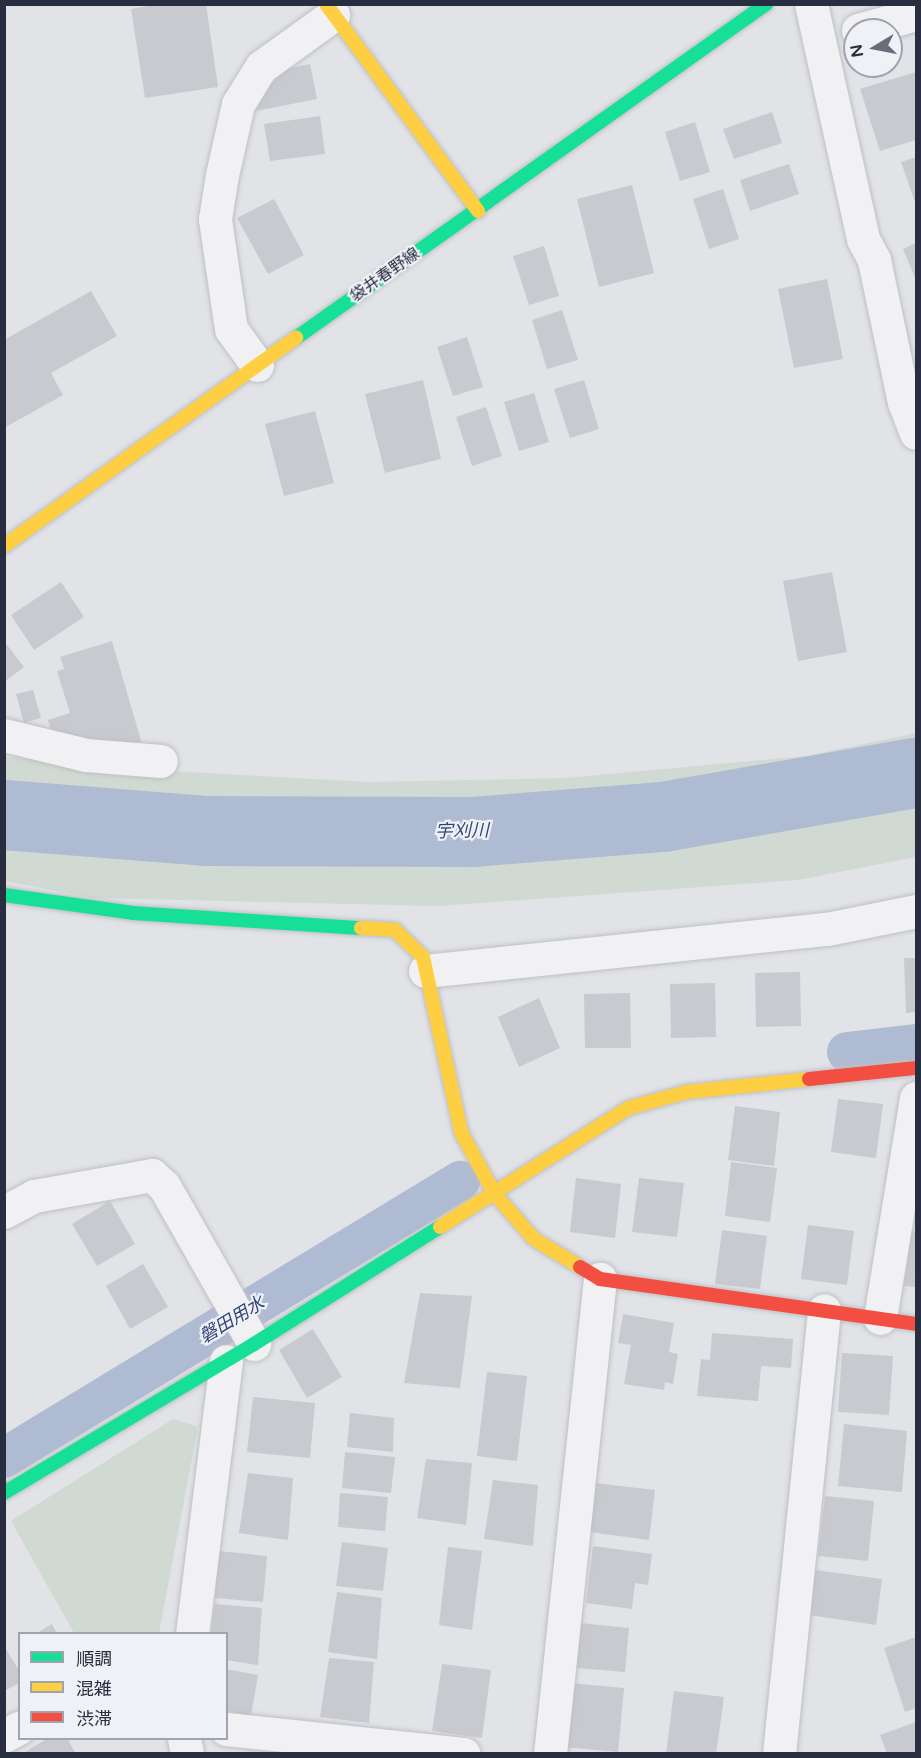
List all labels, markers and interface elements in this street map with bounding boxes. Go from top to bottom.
north arrow [843,18,903,78]
text: N [846,43,868,59]
street label: 袋井春野線 [347,244,423,306]
water label: 宇刈川 [435,820,489,842]
water label: 磐田用水 [196,1292,268,1348]
legend [18,1632,228,1740]
text: 順調 [76,1648,112,1670]
text: 混雑 [76,1678,112,1700]
text: 渋滞 [76,1708,112,1730]

